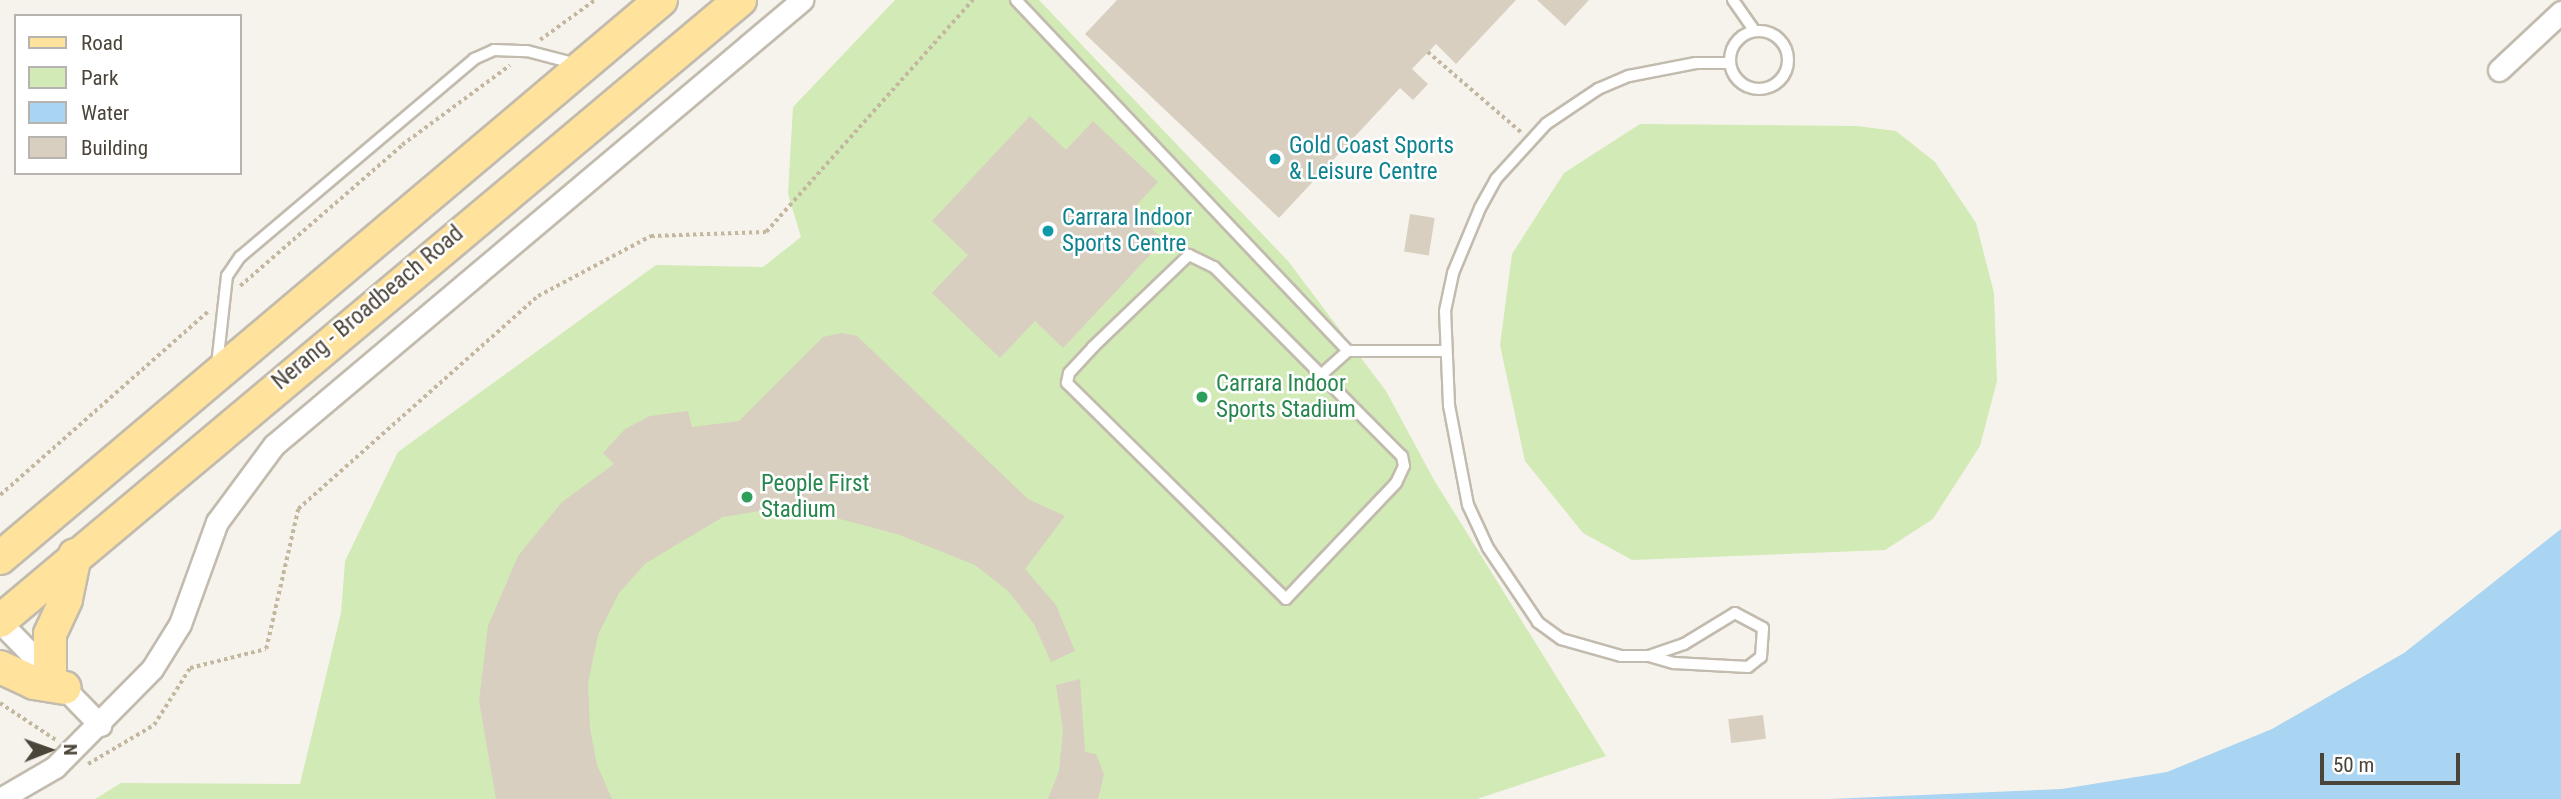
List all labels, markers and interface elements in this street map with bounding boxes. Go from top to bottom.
legend [14,14,242,175]
text: Road [81,31,123,55]
text: Park [81,66,118,90]
text: Water [81,101,129,125]
place label: Gold Coast Sports & Leisure Centre [1289,132,1454,186]
text: Building [81,136,148,160]
marker: Gold Coast Sports & Leisure Centre [1267,151,1283,167]
place label: Carrara Indoor Sports Centre [1062,204,1192,258]
street label: Nerang - Broadbeach Road [267,220,469,396]
marker: Carrara Indoor Sports Centre [1040,223,1056,239]
place label: Carrara Indoor Sports Stadium [1216,370,1356,424]
marker: Carrara Indoor Sports Stadium [1194,389,1210,405]
place label: People First Stadium [761,470,869,524]
marker: People First Stadium [739,489,755,505]
north arrow [14,715,84,785]
scale bar [2323,740,2463,784]
text: N [59,744,82,756]
text: 50 m [2333,753,2374,777]

